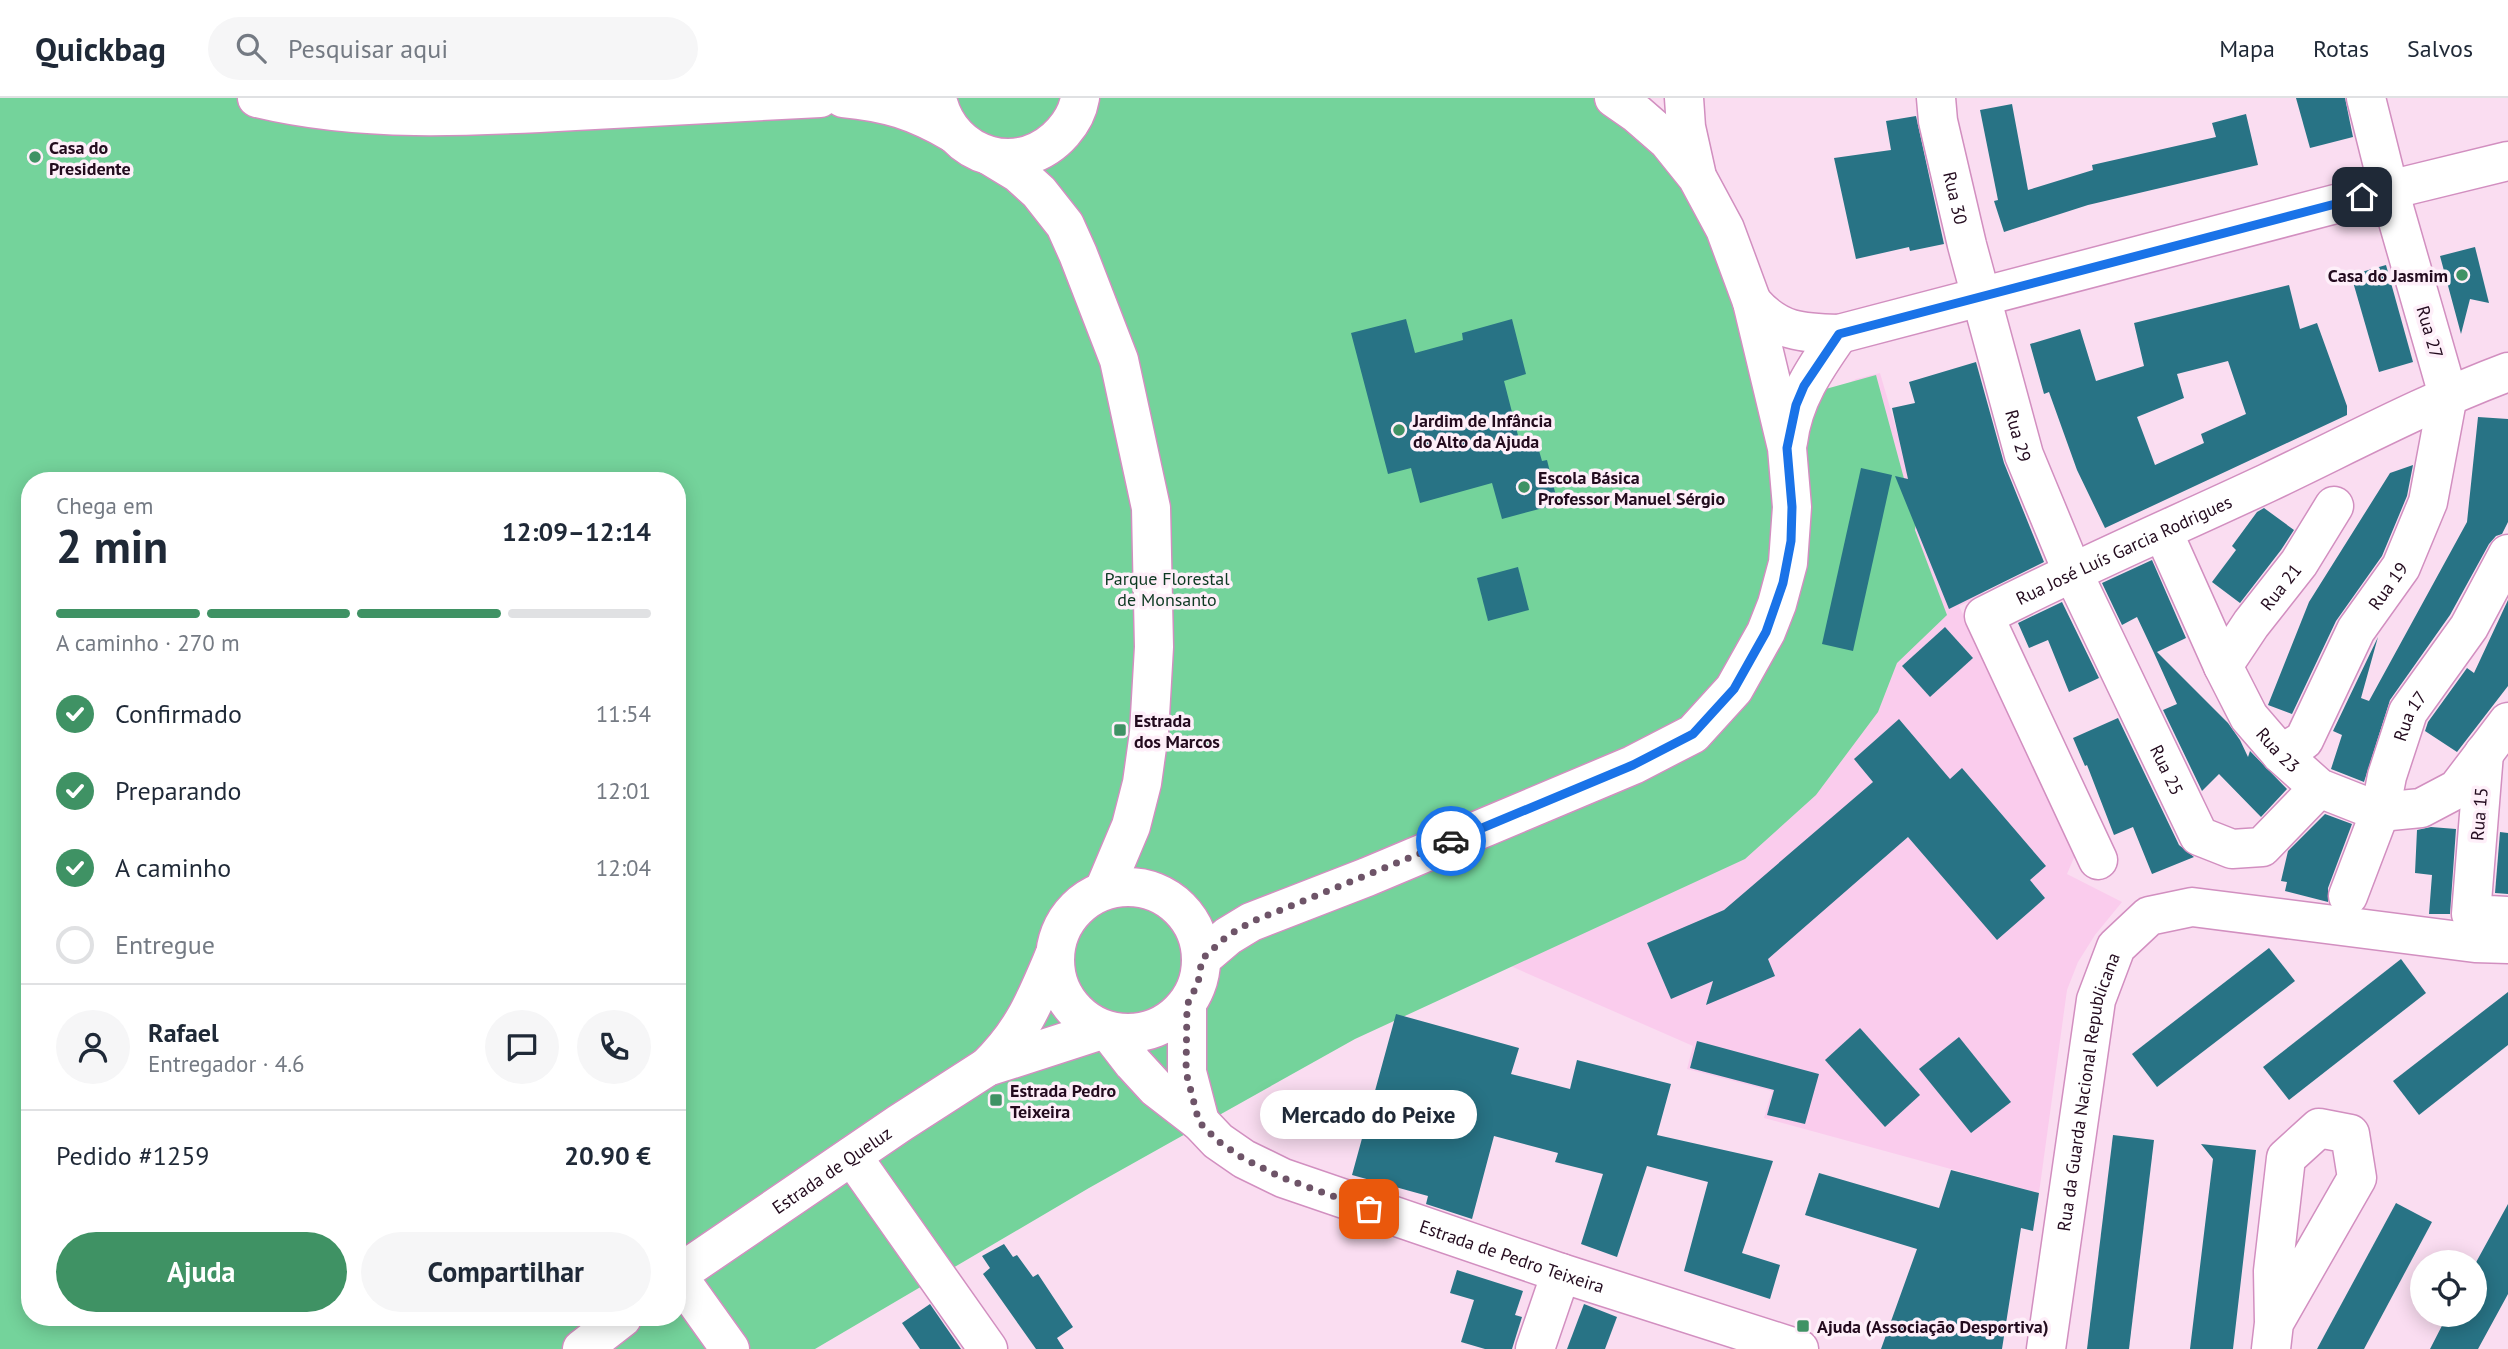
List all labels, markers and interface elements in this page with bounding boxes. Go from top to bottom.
search box [208,17,698,80]
text: Quickbag [35,27,166,70]
icon: search [232,29,270,67]
text: Pesquisar aqui [288,32,448,65]
text: Mapa [2219,33,2275,64]
text: Rotas [2313,33,2369,64]
text: Salvos [2407,33,2473,64]
place label: Casa do Presidente [49,136,131,180]
marker: Casa do Presidente [27,149,43,165]
pin [2332,167,2392,227]
street label: Rua 30 [1939,169,1973,227]
icon: home [2343,178,2381,216]
place label: Casa do Jasmim [2328,264,2448,287]
marker: Casa do Jasmim [2454,267,2470,283]
street label: Rua 27 [2412,303,2448,361]
street label: Rua 29 [2001,407,2037,466]
place label: Jardim de Infância do Alto da Ajuda [1412,409,1552,453]
marker: Jardim de Infância do Alto da Ajuda [1391,422,1407,438]
place label: Escola Básica Professor Manuel Sérgio [1538,466,1725,510]
marker: Escola Básica Professor Manuel Sérgio [1516,479,1532,495]
street label: Rua José Luís Garcia Rodrigues [2012,489,2235,610]
text: Chega em [56,491,153,520]
text: 12:09–12:14 [502,515,651,548]
text: 2 min [56,516,168,576]
street label: Rua 19 [2363,557,2413,614]
street label: Rua 21 [2255,558,2306,615]
park label: Parque Florestal de Monsanto [1104,567,1230,611]
text: A caminho · 270 m [56,628,240,657]
street label: Rua 17 [2388,686,2431,744]
icon: check [56,695,94,733]
text: Confirmado [115,697,242,730]
text: 11:54 [596,699,651,728]
place label: Estrada dos Marcos [1134,709,1220,753]
marker: Estrada dos Marcos [1112,722,1128,738]
street label: Rua 23 [2252,722,2305,777]
street label: Rua 25 [2145,741,2189,799]
icon: check [56,772,94,810]
text: Preparando [115,774,242,807]
text: 12:01 [596,776,651,805]
street label: Rua 15 [2465,786,2493,842]
courier [1416,806,1486,876]
icon: car [1432,822,1470,860]
icon: check [56,849,94,887]
text: A caminho [115,851,231,884]
text: 12:04 [596,853,651,882]
text: Entregue [115,928,215,961]
street label: Rua da Guarda Nacional Republicana [2052,949,2124,1233]
button: person [56,1010,130,1084]
button: chat [485,1010,559,1084]
button: phone [577,1010,651,1084]
text: Rafael [148,1016,219,1049]
text: Entregador · 4.6 [148,1049,305,1078]
place label: Estrada Pedro Teixeira [1010,1079,1117,1123]
callout: Mercado do Peixe [1260,1090,1478,1139]
marker: Estrada Pedro Teixeira [988,1092,1004,1108]
text: Mercado do Peixe [1281,1100,1456,1129]
street label: Estrada de Queluz [767,1121,896,1219]
text: Pedido #1259 [56,1139,209,1172]
text: 20.90 € [564,1139,651,1172]
pin [1339,1179,1399,1239]
icon: bag [1350,1190,1388,1228]
street label: Estrada de Pedro Teixeira [1417,1214,1607,1298]
button: Ajuda [56,1232,347,1312]
button: Compartilhar [361,1232,651,1312]
map controls [2410,1250,2487,1327]
button: locate [2410,1250,2487,1327]
place label: Ajuda (Associação Desportiva) [1817,1315,2049,1338]
marker: Ajuda (Associação Desportiva) [1795,1318,1811,1334]

